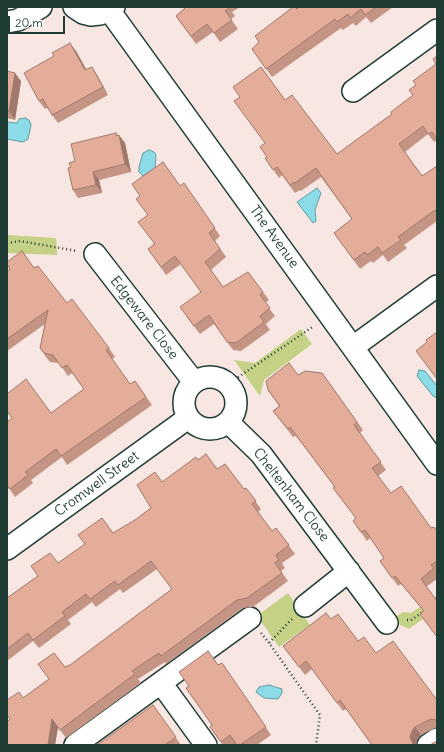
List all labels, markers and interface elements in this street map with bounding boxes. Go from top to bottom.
scale bar [10,8,67,34]
text: 20 m [15,15,43,30]
street label: The Avenue [246,202,302,272]
street label: Edgeware Close [106,273,182,363]
street label: Cheltenham Close [249,445,333,545]
street label: Cromwell Street [51,448,143,520]

